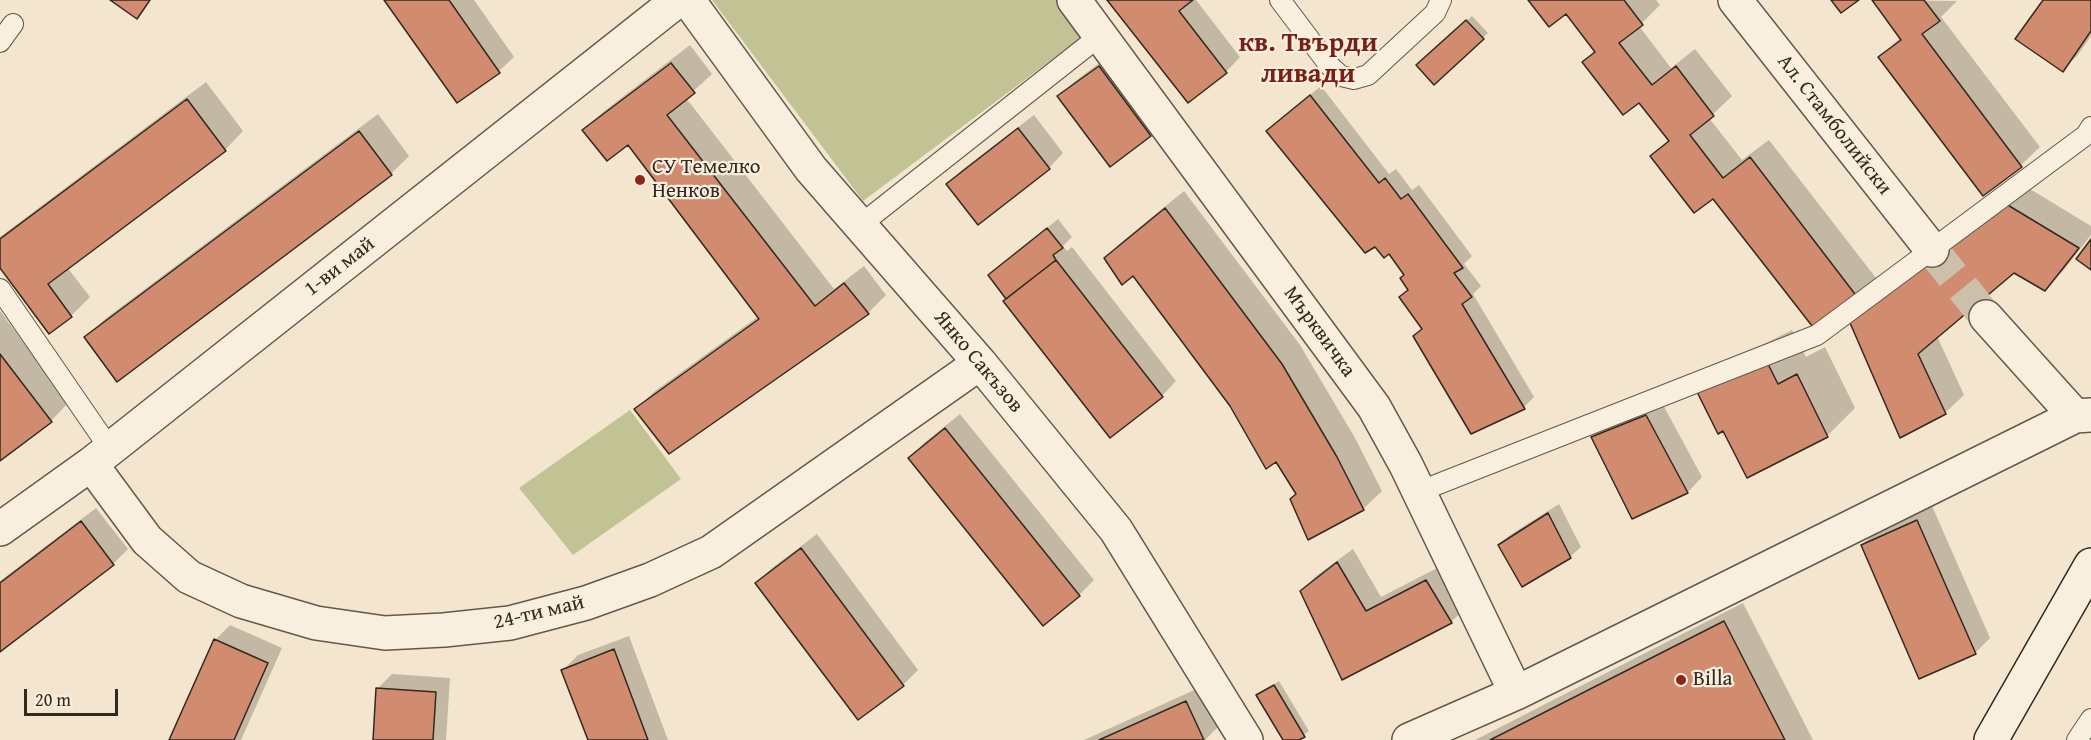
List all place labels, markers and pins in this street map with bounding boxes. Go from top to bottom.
place label: СУ Темелко Ненков [652,155,761,205]
marker: СУ Темелко Ненков [633,173,647,187]
place label: Billa [1693,667,1733,693]
marker: Billa [1674,673,1688,687]

